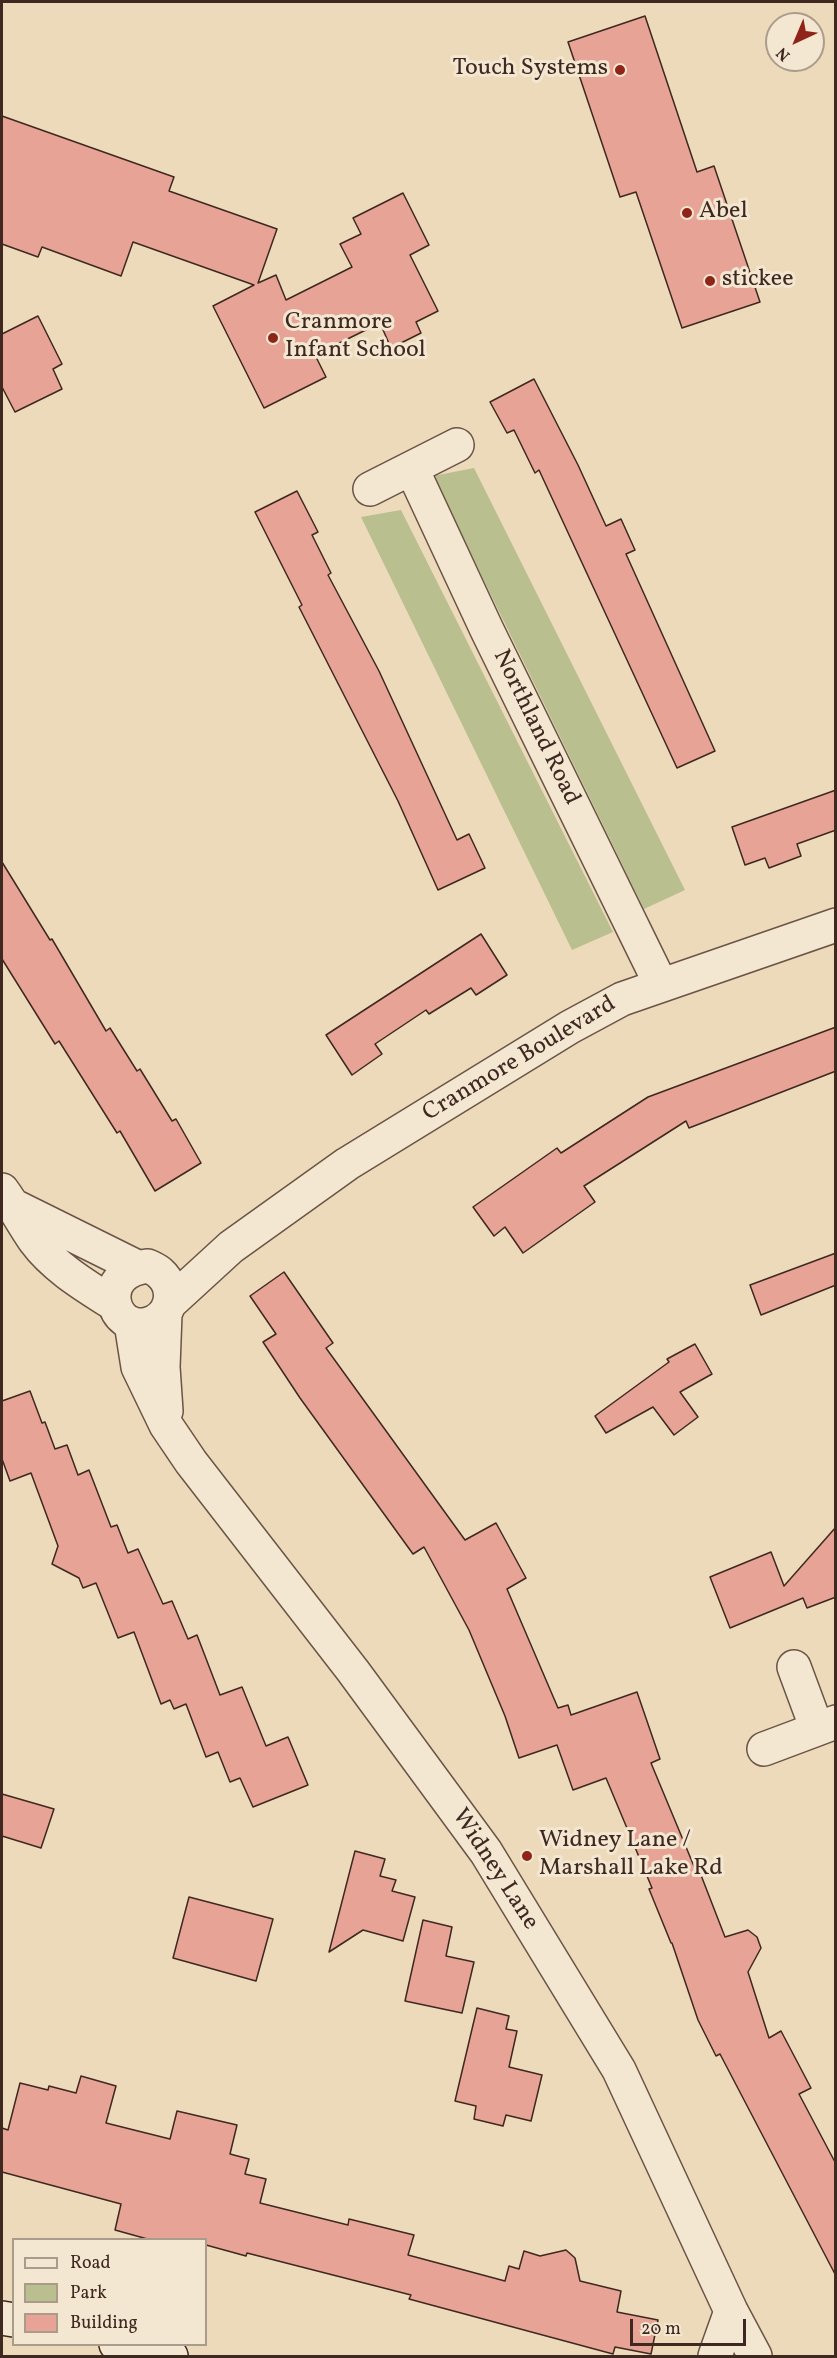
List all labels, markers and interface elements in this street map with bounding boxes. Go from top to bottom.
north arrow [765,12,825,72]
text: N [772,42,796,65]
place label: Touch Systems [453,56,608,84]
marker: Touch Systems [613,63,627,77]
place label: Abel [699,199,748,227]
marker: Abel [680,206,694,220]
place label: stickee [722,267,794,295]
marker: stickee [703,274,717,288]
place label: Cranmore Infant School [285,310,426,366]
marker: Cranmore Infant School [266,331,280,345]
street label: Northland Road [485,646,585,810]
street label: Cranmore Boulevard [418,991,622,1129]
street label: Widney Lane [444,1804,544,1936]
place label: Widney Lane / Marshall Lake Rd [539,1828,723,1884]
marker: Widney Lane / Marshall Lake Rd [520,1849,534,1863]
legend [12,2238,207,2346]
text: Road [70,2251,111,2276]
text: Park [70,2281,107,2306]
scale bar [633,2307,748,2345]
text: Building [70,2311,138,2336]
text: 20 m [641,2317,681,2342]

